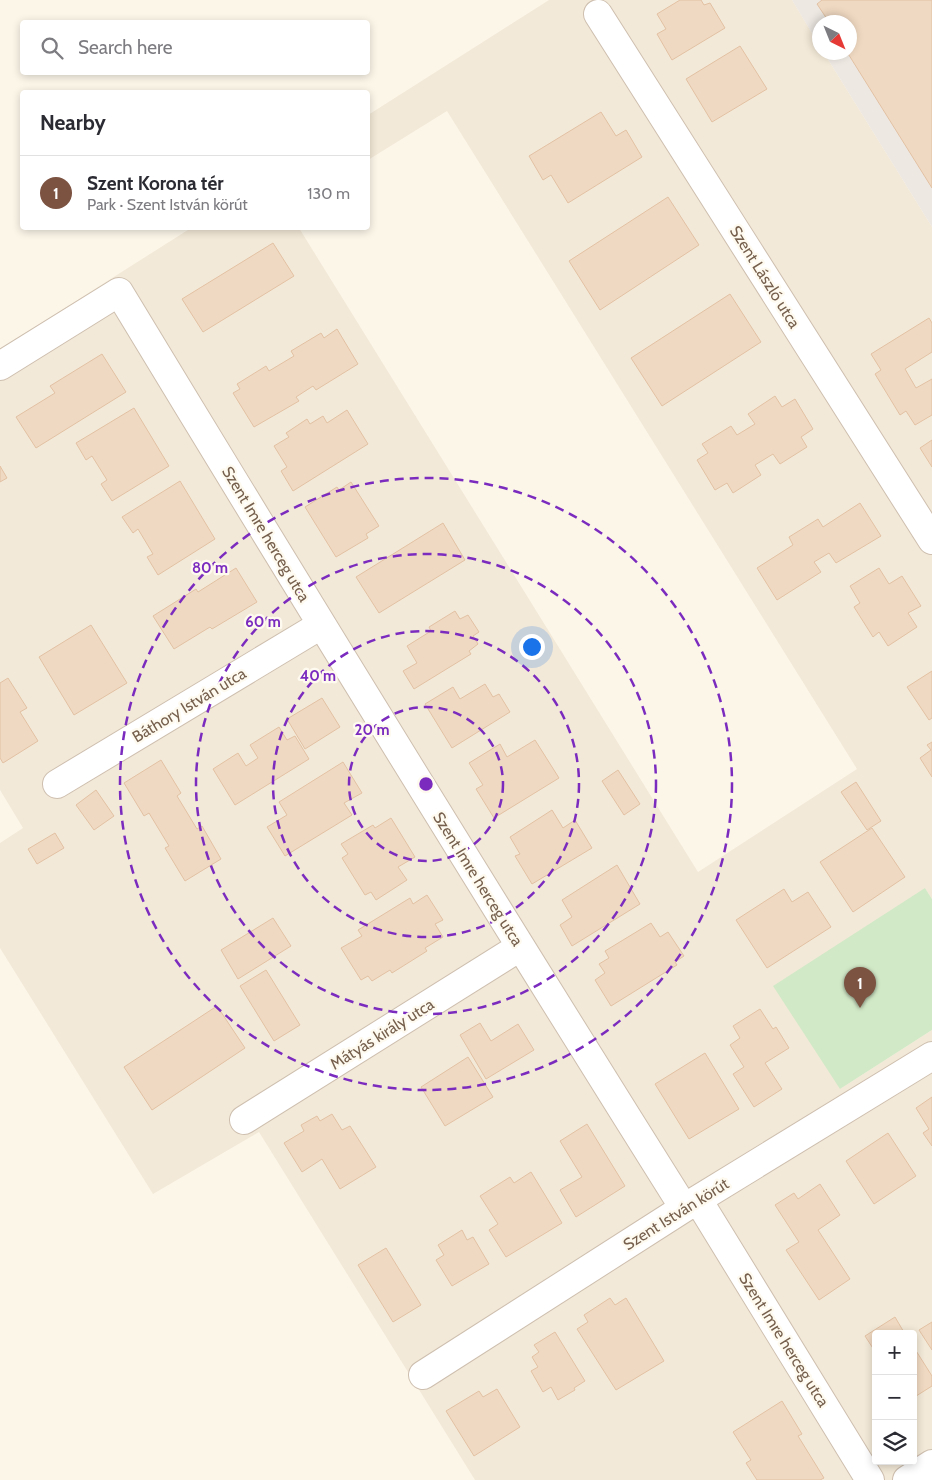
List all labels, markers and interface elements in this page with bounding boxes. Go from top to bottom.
north arrow [812,15,857,60]
search box [20,20,370,75]
icon: search [38,34,66,62]
text: Search here [78,36,172,59]
text: Nearby [40,110,106,135]
text: Szent Korona tér [87,172,223,195]
text: 1 [53,184,59,203]
text: 130 m [307,184,350,203]
text: Park · Szent István körút [87,195,248,214]
street label: Szent László utca [726,222,804,332]
street label: Szent Imre herceg utca [218,463,314,605]
text: 80 m [192,559,228,577]
text: 60 m [245,613,281,631]
your location [519,634,545,660]
street label: Báthory István utca [129,663,250,746]
text: 40 m [300,667,336,685]
text: 20 m [355,721,389,739]
centre of rings [417,775,435,793]
street label: Szent Imre herceg utca [429,808,527,950]
pin: 1 [844,967,876,1008]
street label: Mátyás király utca [327,994,438,1074]
street label: Szent István körút [620,1174,733,1254]
street label: Szent Imre herceg utca [735,1269,833,1411]
map controls [872,1330,917,1465]
button: + [872,1330,917,1375]
button: − [872,1375,917,1420]
button: layers [872,1420,917,1465]

